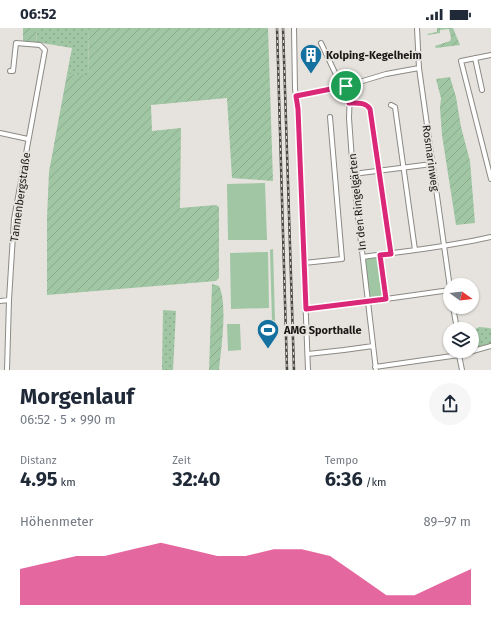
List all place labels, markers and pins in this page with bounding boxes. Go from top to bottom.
building icon: Kolping-Kegelheim [298,42,324,75]
place label: Kolping-Kegelheim [326,49,422,62]
pin [329,69,363,103]
sports icon: AMG Sporthalle [255,317,281,350]
place label: AMG Sporthalle [283,324,361,337]

